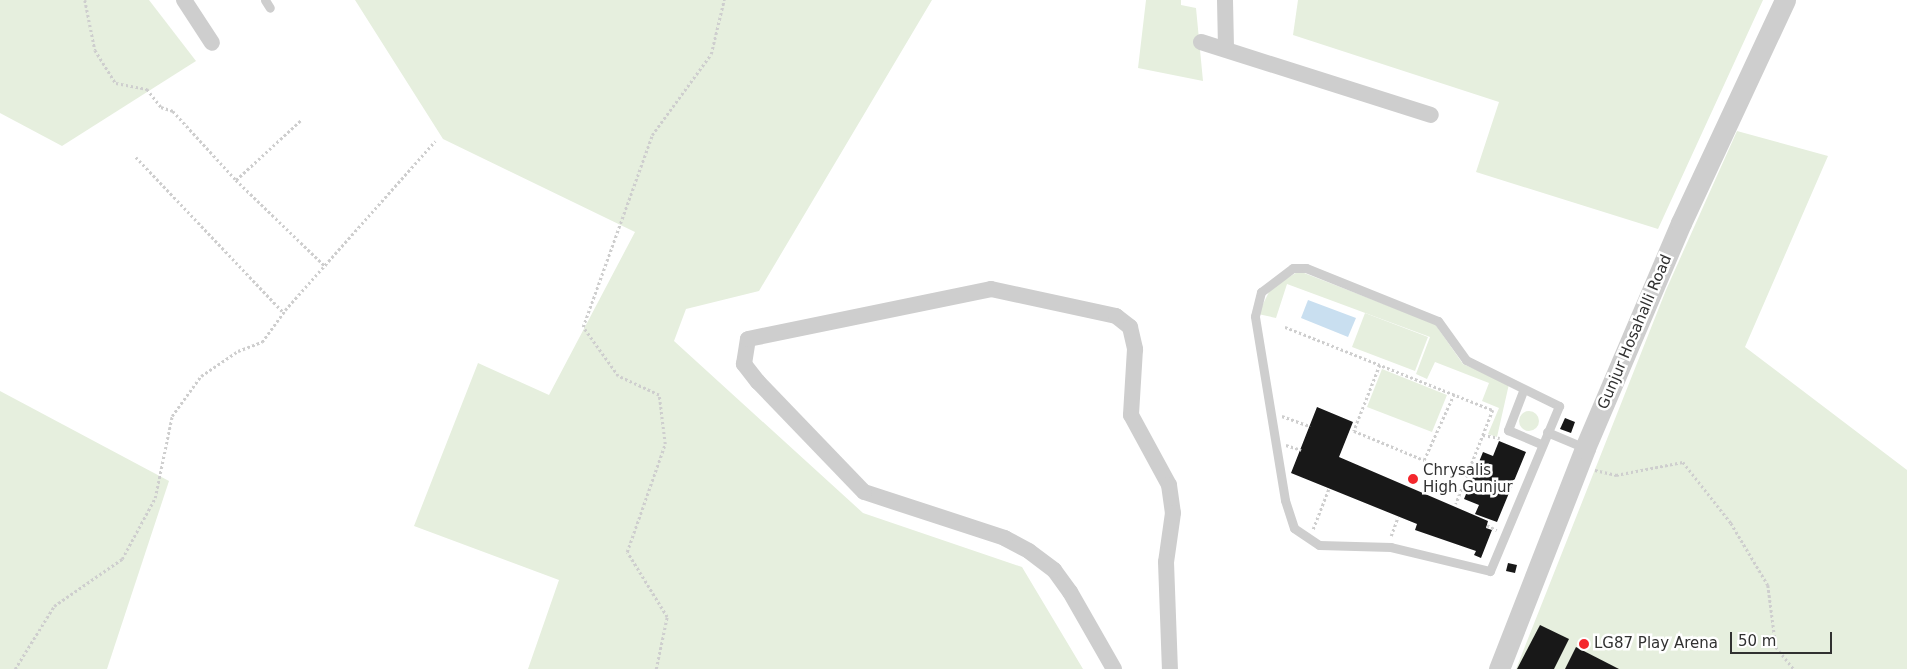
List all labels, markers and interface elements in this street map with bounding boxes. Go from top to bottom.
street label: Gunjur Hosahalli Road [1594,252,1676,412]
place label: Chrysalis High Gunjur [1423,461,1513,496]
marker: Chrysalis High Gunjur [1407,473,1419,485]
scale bar [1732,622,1834,654]
text: 50 m [1738,632,1776,650]
place label: LG87 Play Arena [1594,635,1718,653]
marker: LG87 Play Arena [1578,638,1590,650]

